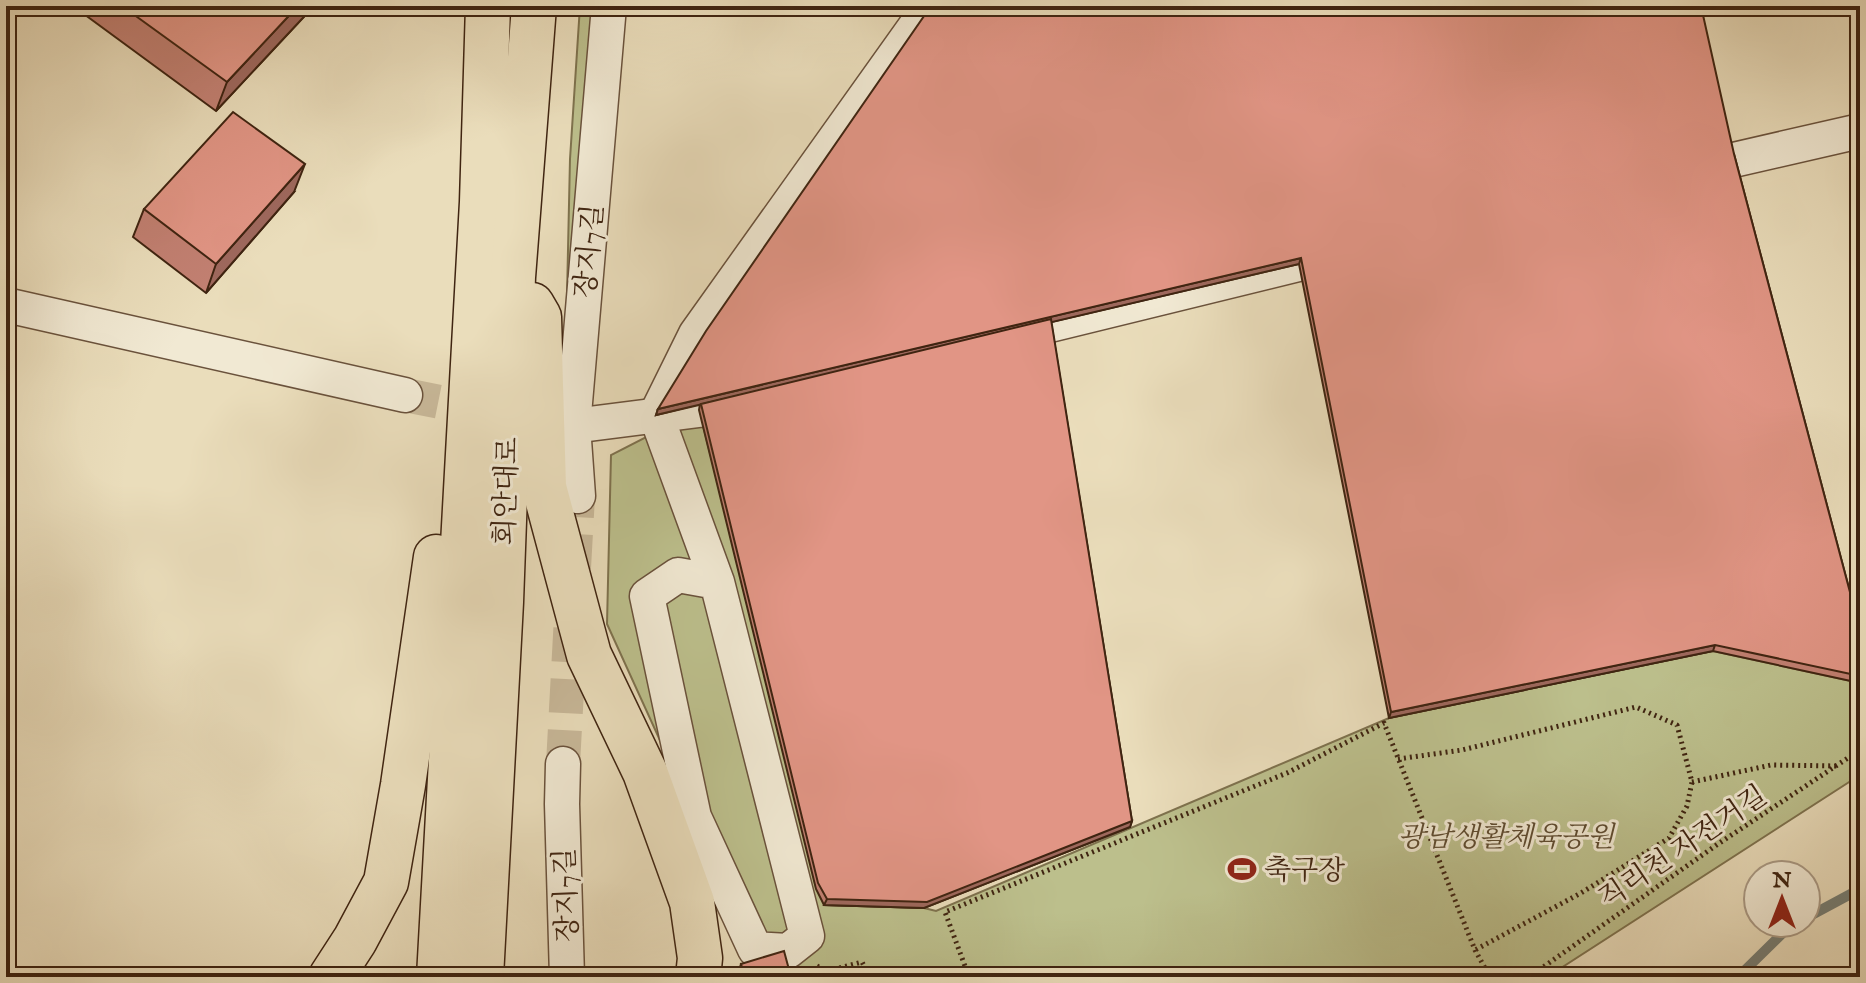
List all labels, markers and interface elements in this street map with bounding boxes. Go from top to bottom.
street label: 장지7길 [569,203,612,300]
street label: 회안대로 [488,436,527,546]
street label: 직리천 자전거길 [1593,779,1774,917]
park label: 광남생활체육공원 [1398,821,1616,856]
street label: 장지7길 [548,847,587,943]
sports icon: 축구장 [1227,854,1257,884]
place label: 축구장 [1264,854,1345,889]
north arrow [1742,859,1822,939]
text: N [1771,867,1792,895]

